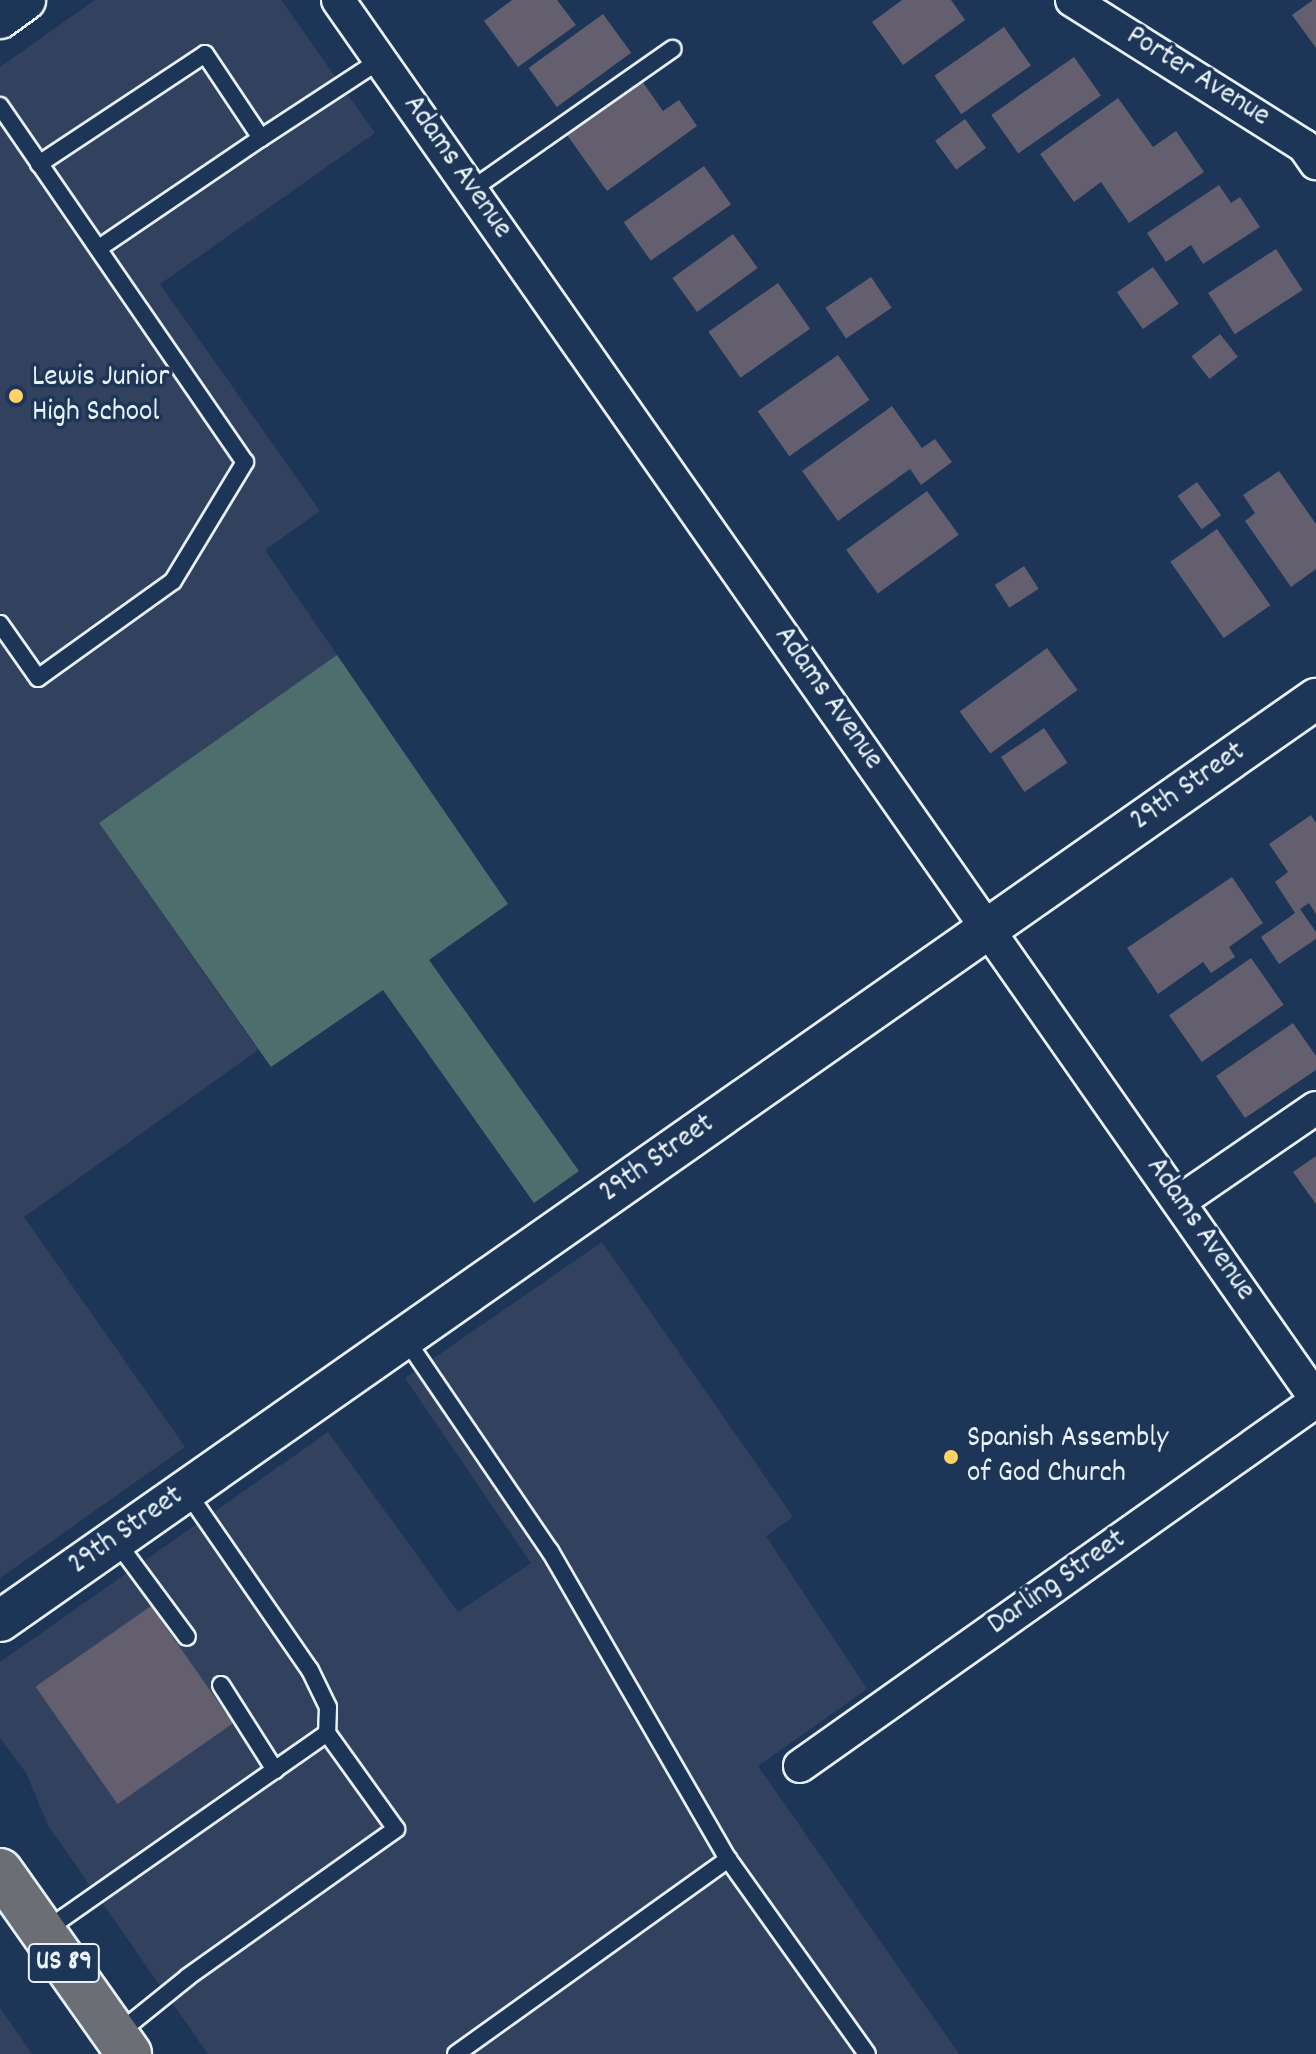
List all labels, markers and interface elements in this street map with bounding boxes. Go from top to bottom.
street label: Porter Avenue [1119,20,1275,136]
street label: Adams Avenue [393,89,519,247]
place label: Lewis Junior High School [32,361,169,432]
marker: Lewis Junior High School [7,387,25,405]
street label: Adams Avenue [764,620,890,778]
street label: 29th Street [1125,736,1253,840]
street label: 29th Street [594,1108,722,1212]
street label: Adams Avenue [1136,1151,1262,1309]
place label: Spanish Assembly of God Church [967,1422,1168,1492]
marker: Spanish Assembly of God Church [942,1448,960,1466]
street label: 29th Street [63,1480,191,1584]
street label: Darling Street [982,1523,1134,1645]
road number: US 89 [26,1939,102,1987]

